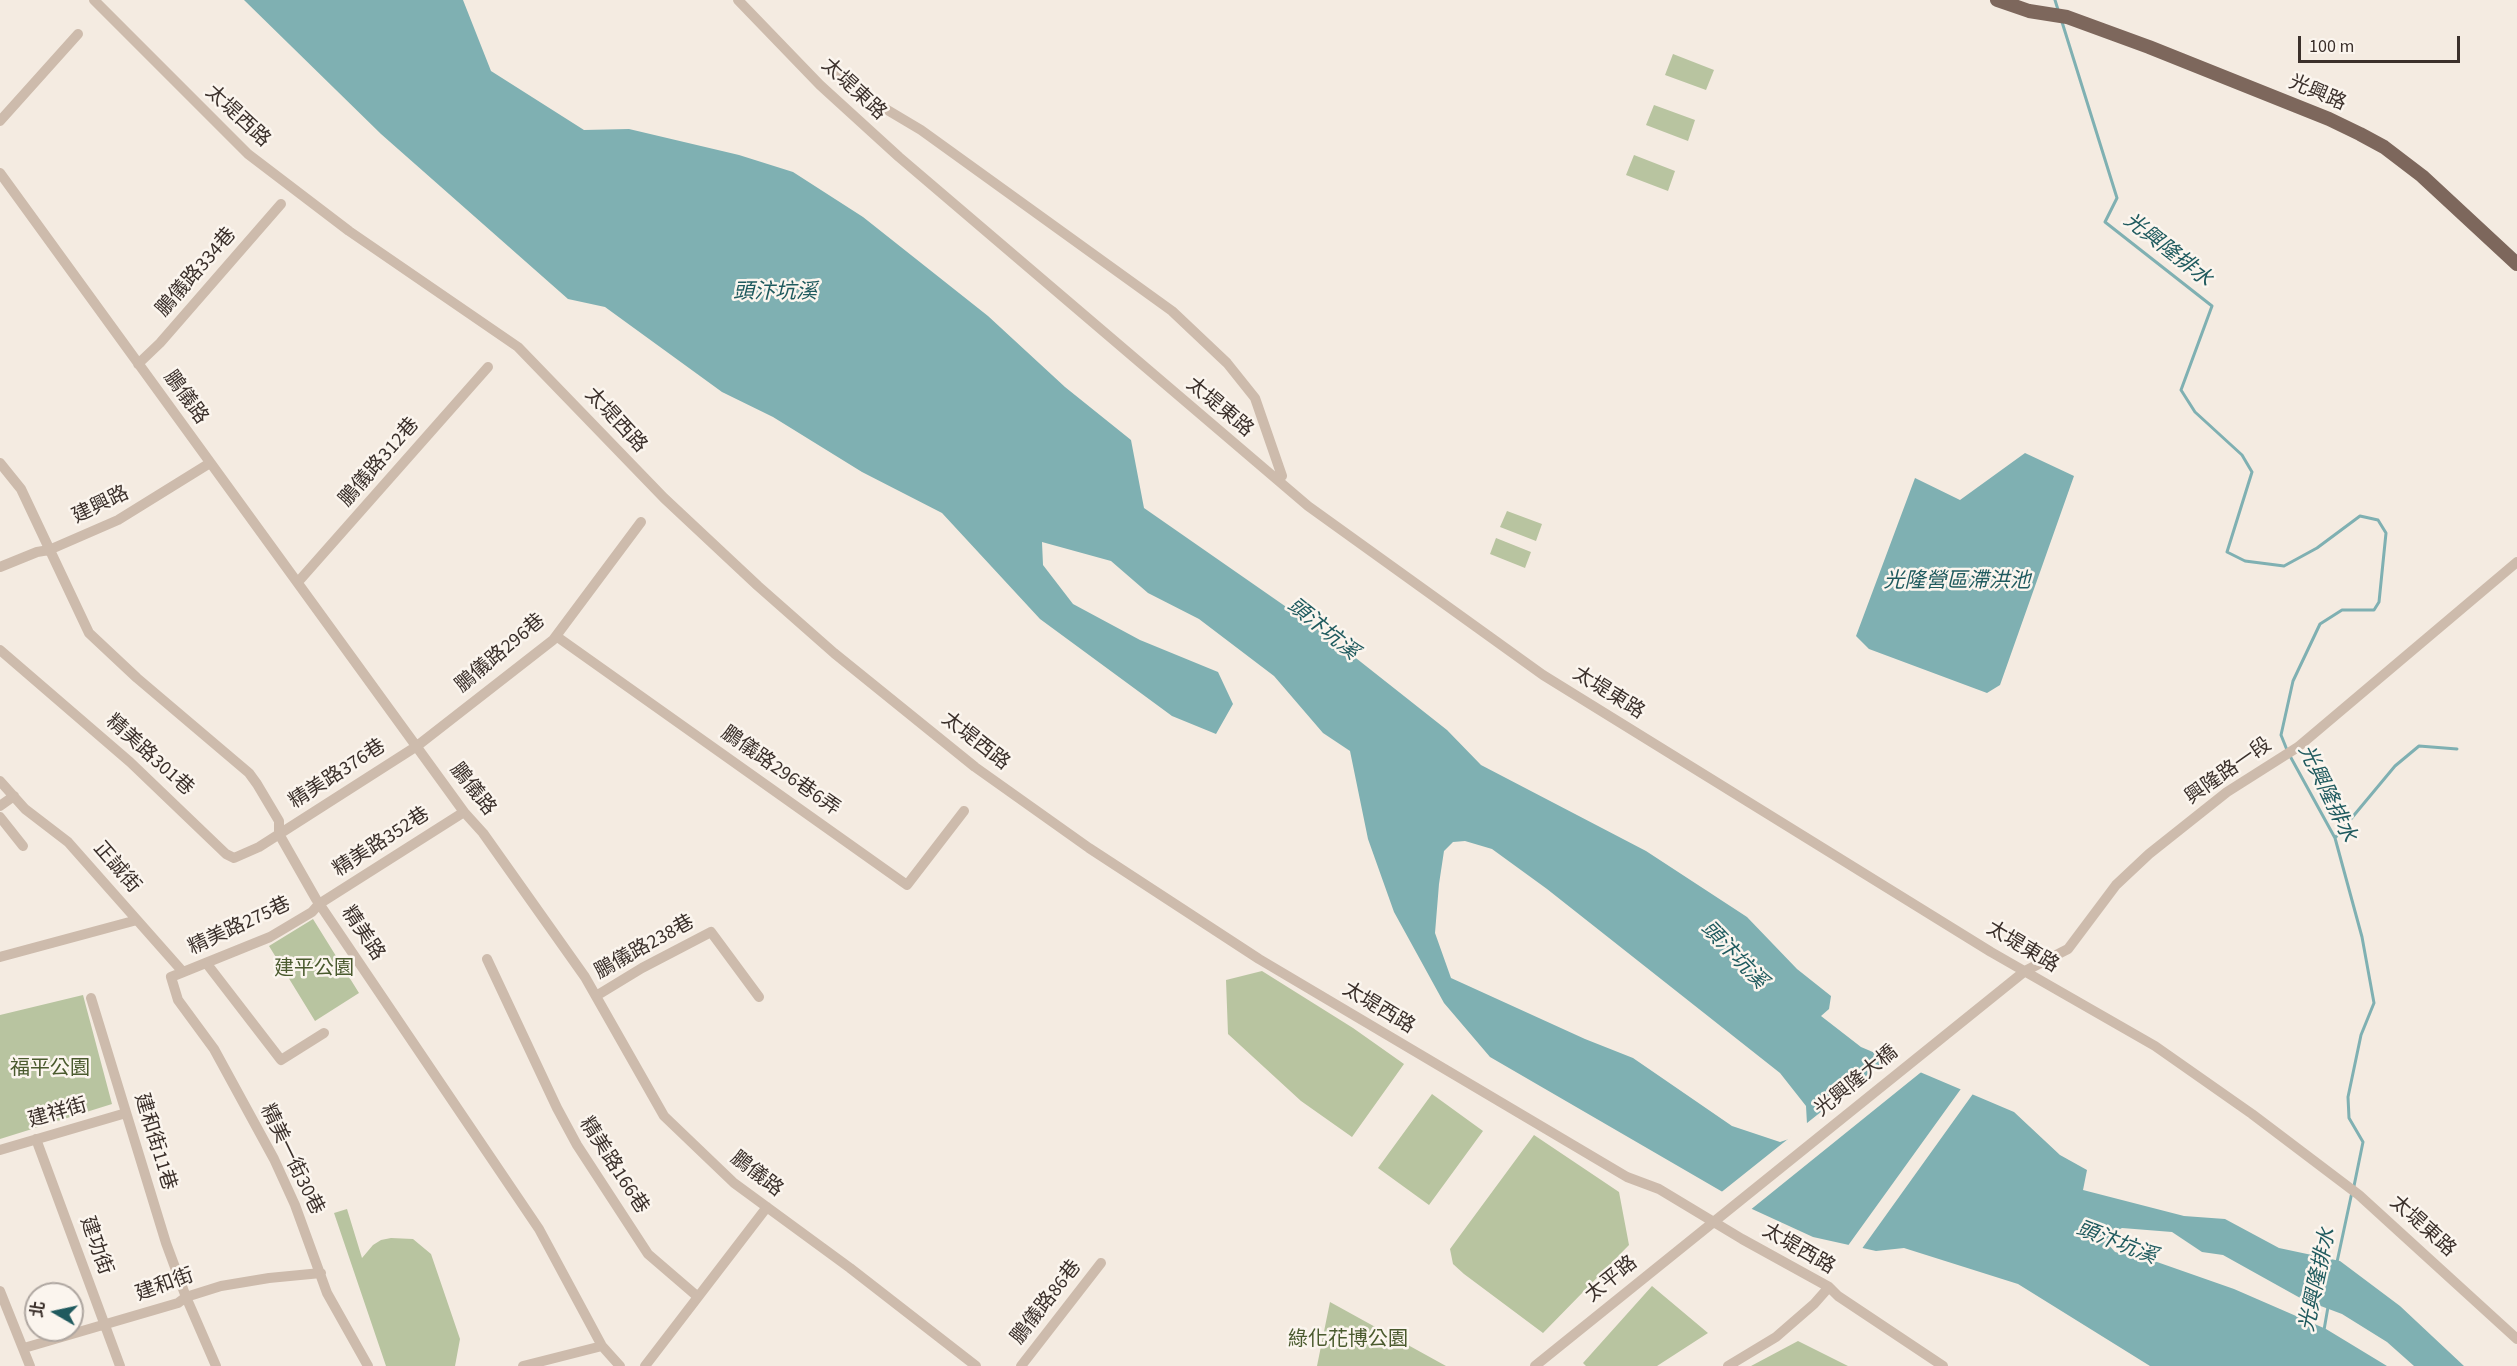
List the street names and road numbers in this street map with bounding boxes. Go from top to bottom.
street label: 太堤東路 [816,54,890,126]
street label: 光興路 [2285,71,2349,117]
street label: 太堤西路 [200,81,274,153]
street label: 鵬儀路334巷 [152,224,242,322]
street label: 鵬儀路 [158,367,212,429]
street label: 太堤東路 [1181,373,1257,443]
street label: 太堤西路 [579,384,651,458]
street label: 鵬儀路312巷 [335,414,425,512]
street label: 建興路 [69,482,133,530]
street label: 鵬儀路296巷 [451,610,551,698]
street label: 太堤東路 [1568,663,1648,725]
street label: 太堤西路 [936,708,1014,776]
street label: 精美路301巷 [100,710,198,802]
street label: 鵬儀路296巷6弄 [716,722,844,822]
street label: 興隆路一段 [2181,733,2277,811]
street label: 精美路376巷 [285,735,391,815]
street label: 鵬儀路 [444,759,500,821]
street label: 精美路352巷 [329,803,435,883]
street label: 正誠街 [87,837,145,899]
street label: 精美路275巷 [185,893,295,961]
street label: 精美路 [335,902,389,966]
street label: 鵬儀路238巷 [591,911,699,985]
street label: 太堤東路 [1982,917,2062,979]
street label: 太堤西路 [1338,978,1418,1040]
street label: 光興隆大橋 [1811,1041,1903,1123]
street label: 建和街11巷 [128,1091,180,1193]
street label: 建祥街 [26,1094,90,1134]
street label: 精美一街30巷 [254,1101,328,1219]
street label: 精美路166巷 [573,1113,653,1219]
street label: 鵬儀路 [725,1147,787,1203]
street label: 太堤東路 [2384,1191,2460,1263]
street label: 建功街 [73,1214,117,1278]
street label: 太堤西路 [1757,1220,1839,1280]
street label: 太平路 [1581,1252,1643,1308]
street label: 鵬儀路86巷 [1007,1256,1087,1350]
street label: 建和街 [133,1264,197,1308]

